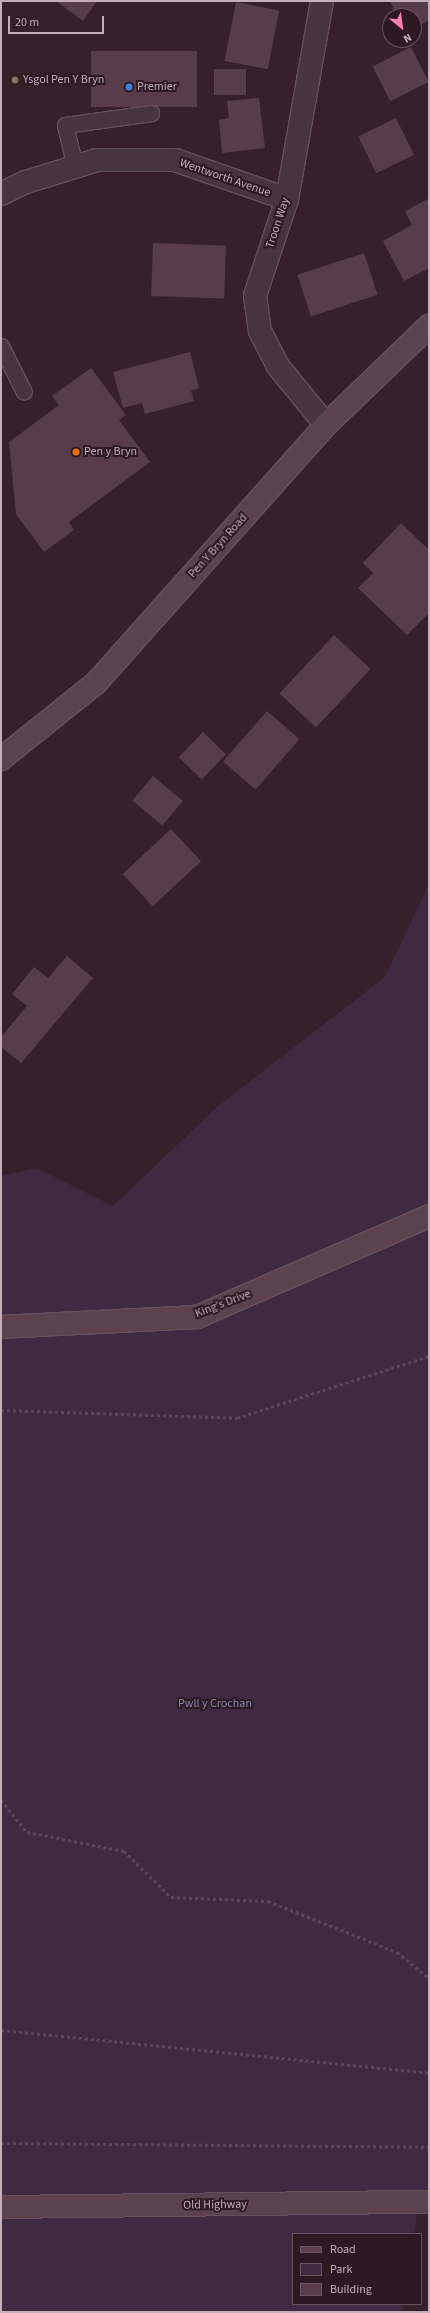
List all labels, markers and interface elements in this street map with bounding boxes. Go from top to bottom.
scale bar [10,8,106,34]
north arrow [382,8,422,48]
text: 20 m [15,14,39,31]
text: N [401,30,414,46]
place label: Ysgol Pen Y Bryn [23,73,104,87]
marker: Ysgol Pen Y Bryn [10,75,20,85]
place label: Premier [137,80,177,94]
marker: Premier [124,82,134,92]
street label: Wentworth Avenue [178,156,272,200]
street label: Troon Way [263,196,293,250]
place label: Pen y Bryn [84,445,137,459]
marker: Pen y Bryn [71,447,81,457]
street label: Pen Y Bryn Road [185,511,251,581]
street label: King's Drive [193,1287,253,1321]
park label: Pwll y Crochan [178,1697,252,1711]
street label: Old Highway [183,2197,247,2213]
legend [292,2233,422,2305]
text: Road [330,2241,356,2258]
text: Park [330,2261,352,2278]
text: Building [330,2281,372,2298]

